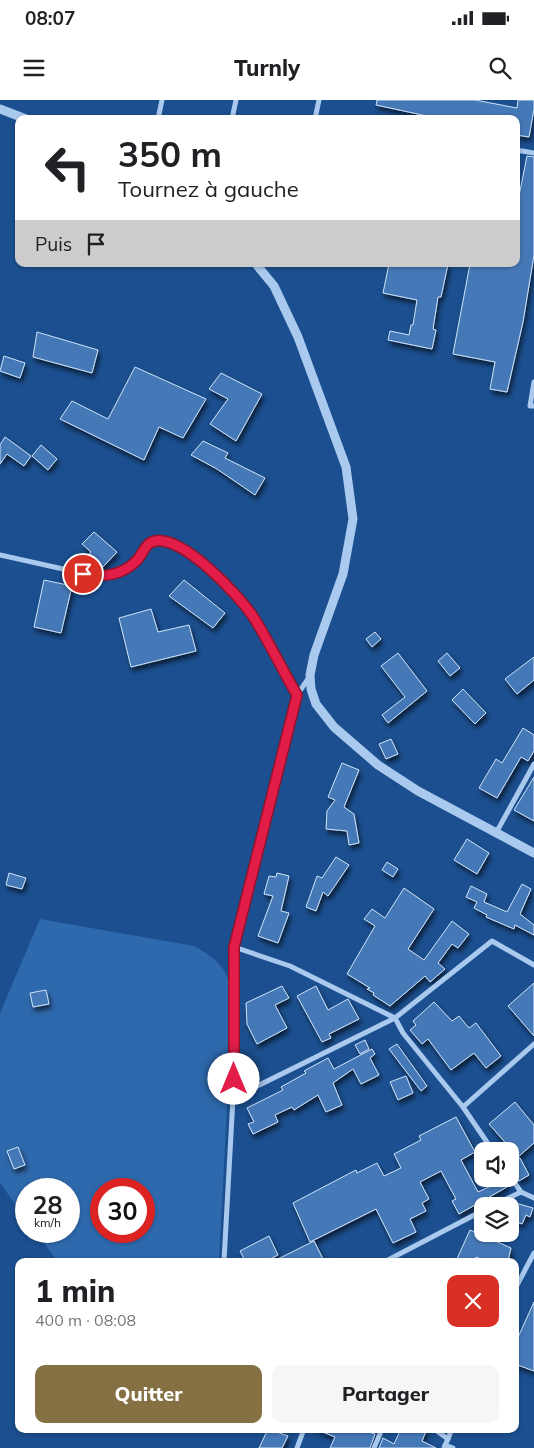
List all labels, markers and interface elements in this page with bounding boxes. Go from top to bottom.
text: 08:07 [25,6,75,30]
icon: menu [20,54,48,82]
text: Turnly [234,54,300,82]
icon: search [486,54,514,82]
text: 350 m [118,132,222,176]
icon: left [35,135,100,200]
text: Tournez à gauche [118,175,299,203]
icon: arrive [82,230,110,258]
text: Puis [35,232,72,256]
pin [62,553,104,595]
icon: arrive [69,560,97,588]
position arrow [207,1052,259,1104]
map controls [474,1142,519,1242]
button: sound [474,1142,519,1187]
speed limit sign: 30 [90,1178,155,1243]
text: 28 [32,1189,63,1220]
button: layers [474,1197,519,1242]
text: km/h [34,1215,61,1230]
text: 1 min [35,1272,115,1310]
button: close [447,1275,499,1327]
text: 400 m · 08:08 [35,1310,136,1330]
button: Quitter [35,1365,262,1423]
button: Partager [272,1365,499,1423]

